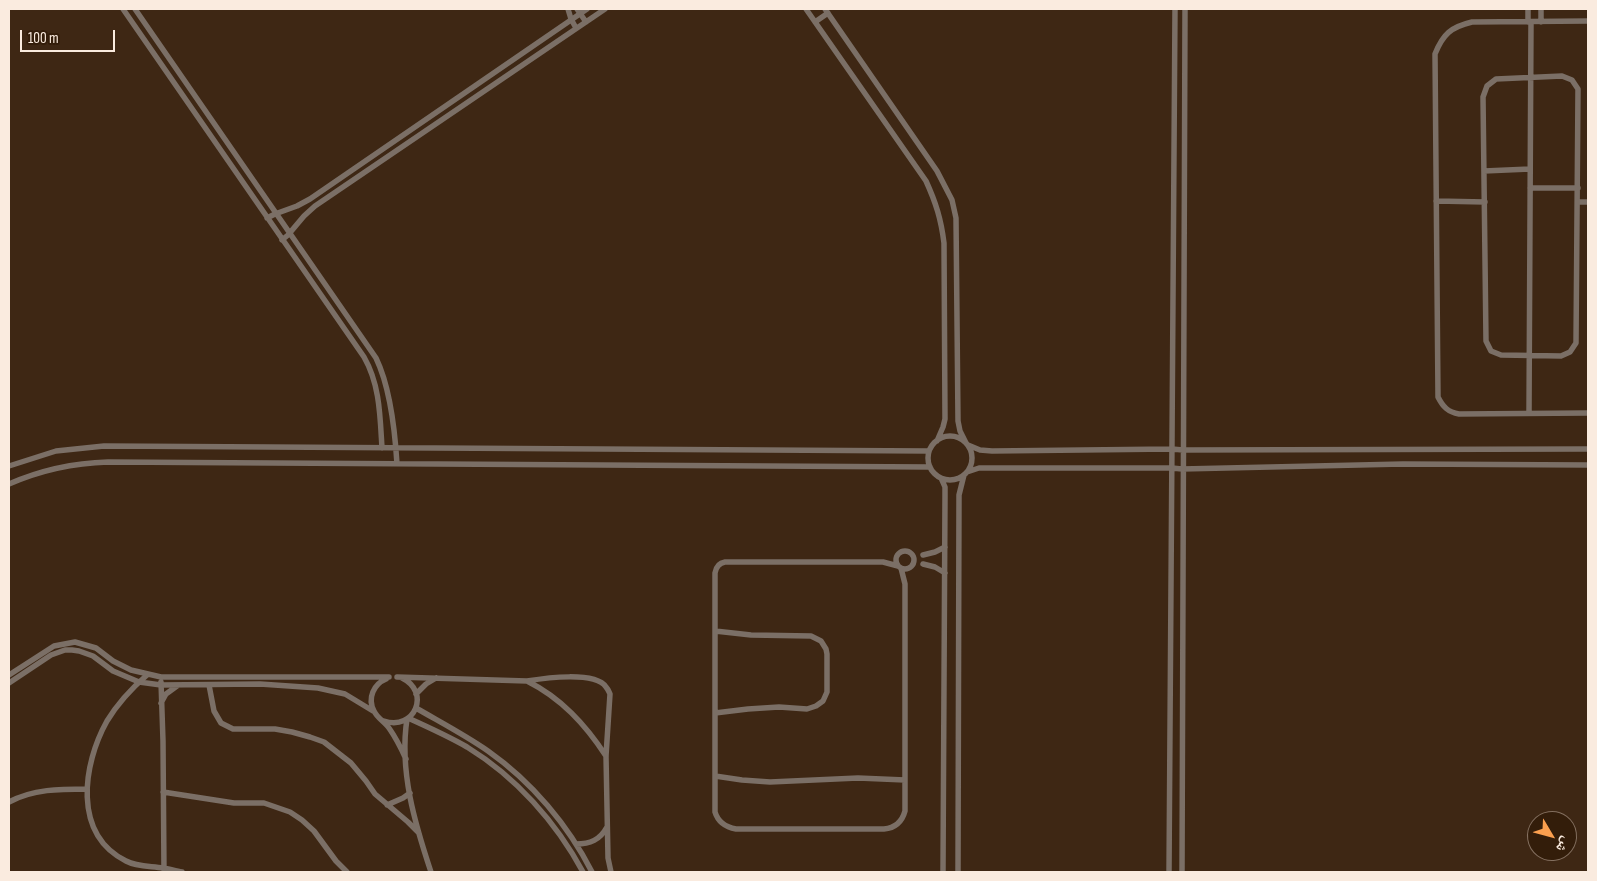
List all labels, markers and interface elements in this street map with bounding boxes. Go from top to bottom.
scale bar [22,20,118,52]
text: 100 m [28,29,59,48]
north arrow [1527,811,1577,861]
text: ش [1552,834,1575,856]

